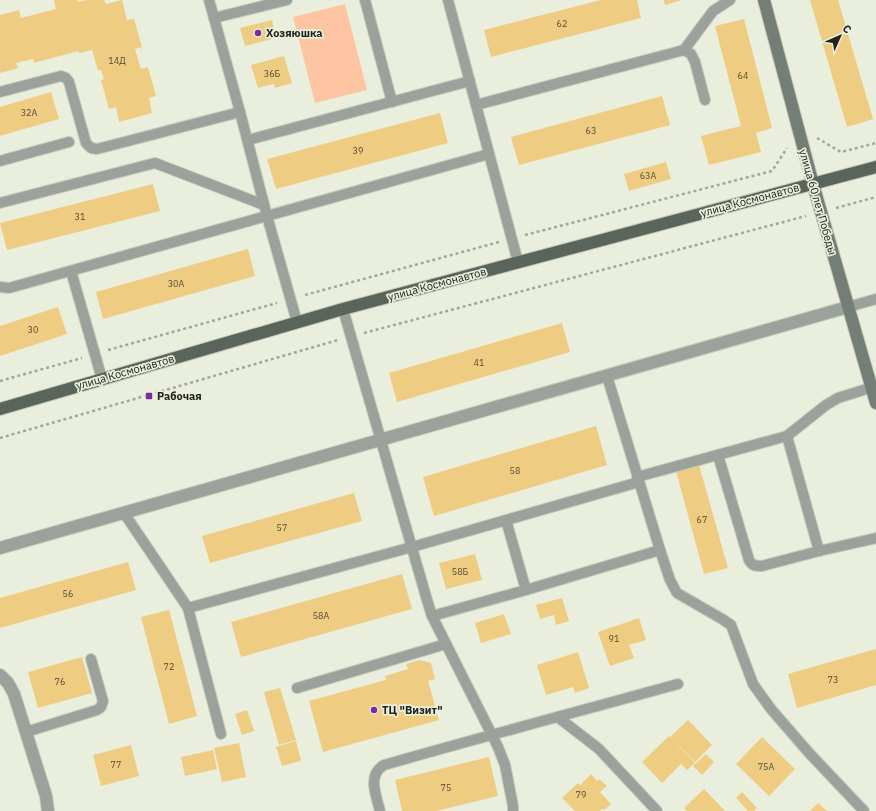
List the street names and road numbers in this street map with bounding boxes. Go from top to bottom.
street label: улица 60 лет Победы [796,148,840,257]
street label: улица Космонавтов [699,180,801,220]
street label: улица Космонавтов [386,264,488,304]
street label: улица Космонавтов [74,351,176,393]

